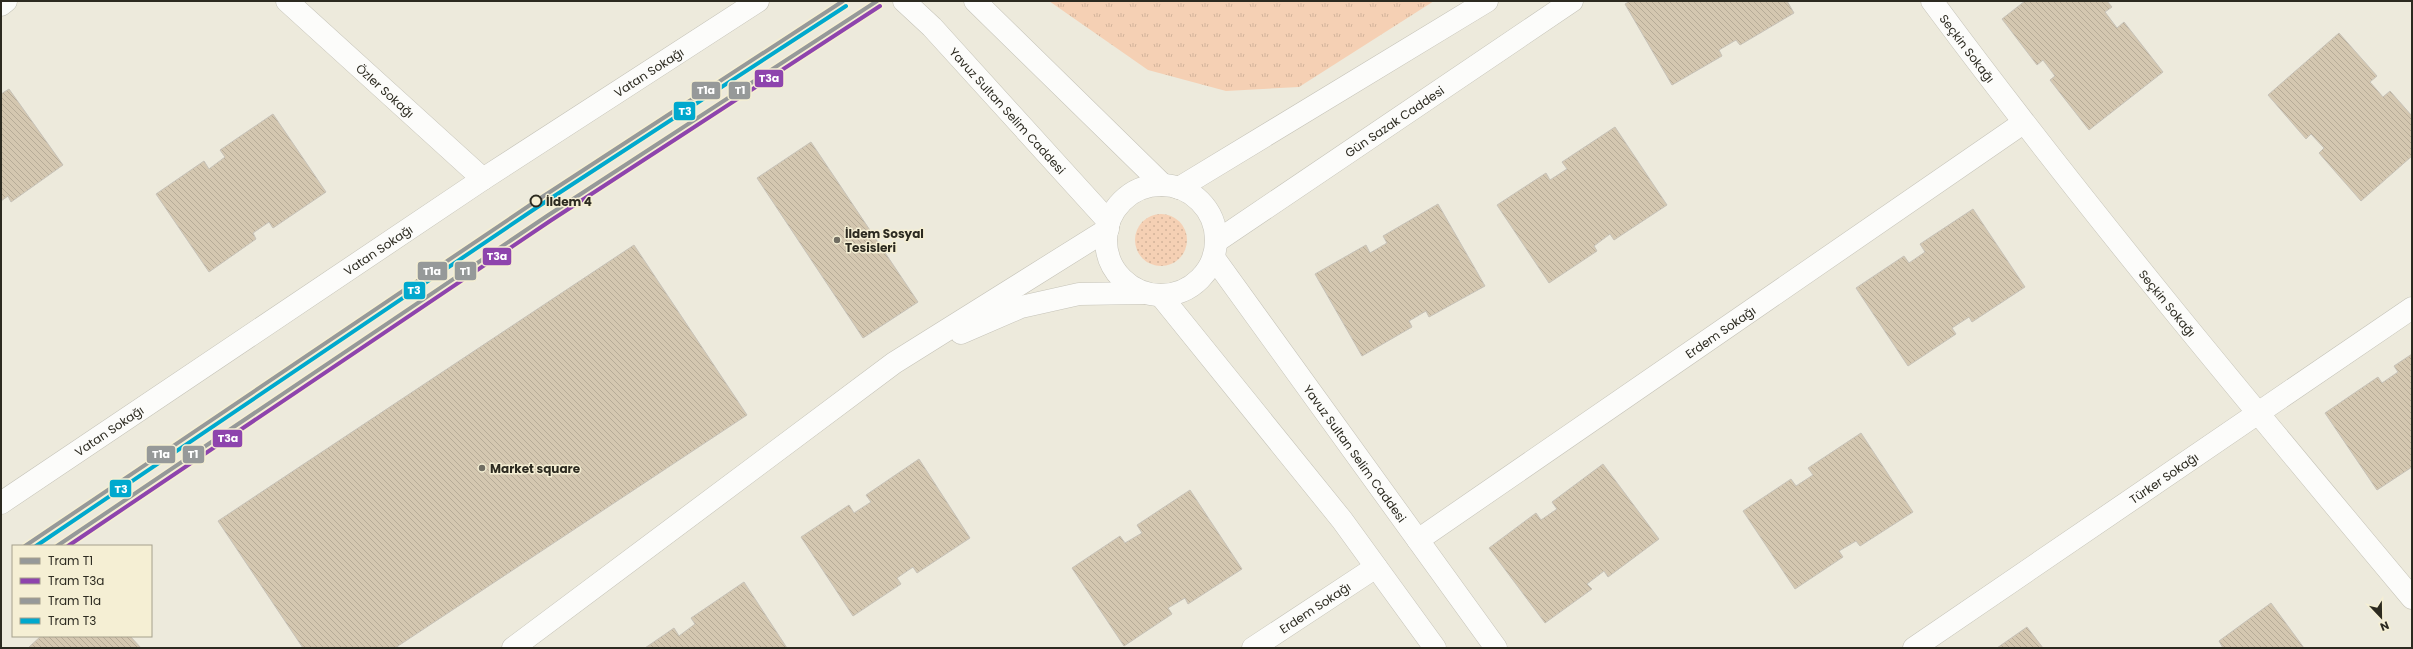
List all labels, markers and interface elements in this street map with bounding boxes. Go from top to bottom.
street label: Seçkin Sokağı [1936,10,1999,86]
street label: Vatan Sokağı [610,43,687,101]
street label: Yavuz Sultan Selim Caddesi [946,43,1070,178]
street label: Özler Sokağı [353,60,418,121]
line badge: T3a [754,69,784,88]
text: T3a [759,70,779,86]
line badge: T1a [691,81,721,100]
line badge: T1 [728,81,751,100]
street label: Gün Sazak Caddesi [1341,81,1447,161]
text: T1a [697,82,715,98]
text: T1 [735,82,745,98]
line badge: T3 [673,101,696,121]
text: T3 [678,103,692,119]
place label: İldem 4 [546,193,592,210]
marker: İldem 4 [529,194,543,208]
street label: Vatan Sokağı [340,220,416,279]
place label: İldem Sosyal Tesisleri [845,225,924,256]
marker: İldem Sosyal Tesisleri [832,235,842,245]
line badge: T3a [482,247,512,266]
text: T3a [487,248,507,264]
line badge: T1a [417,261,448,281]
line badge: T1 [454,261,477,281]
text: T1a [423,263,441,279]
text: T1 [460,263,470,279]
street label: Seçkin Sokağı [2135,266,2200,340]
line badge: T3 [403,281,426,300]
text: T3 [407,282,421,298]
street label: Erdem Sokağı [1682,301,1759,362]
street label: Yavuz Sultan Selim Caddesi [1300,381,1411,525]
street label: Vatan Sokağı [71,401,147,460]
line badge: T3a [212,429,243,448]
text: T3a [218,430,238,446]
line badge: T1a [146,445,176,464]
line badge: T1 [182,445,205,464]
text: T1a [152,446,170,462]
text: T1 [188,446,198,462]
street label: Türker Sokağı [2126,448,2201,507]
place label: Market square [490,460,581,477]
marker: Market square [477,463,487,473]
line badge: T3 [109,479,132,498]
text: T3 [114,481,128,497]
legend [12,545,152,637]
text: Tram T1 [48,552,93,569]
text: Tram T3a [48,572,104,589]
street label: Erdem Sokağı [1276,578,1354,637]
text: Tram T1a [48,592,101,609]
north arrow [2361,597,2401,637]
text: Tram T3 [48,612,96,629]
text: N [2378,617,2392,635]

